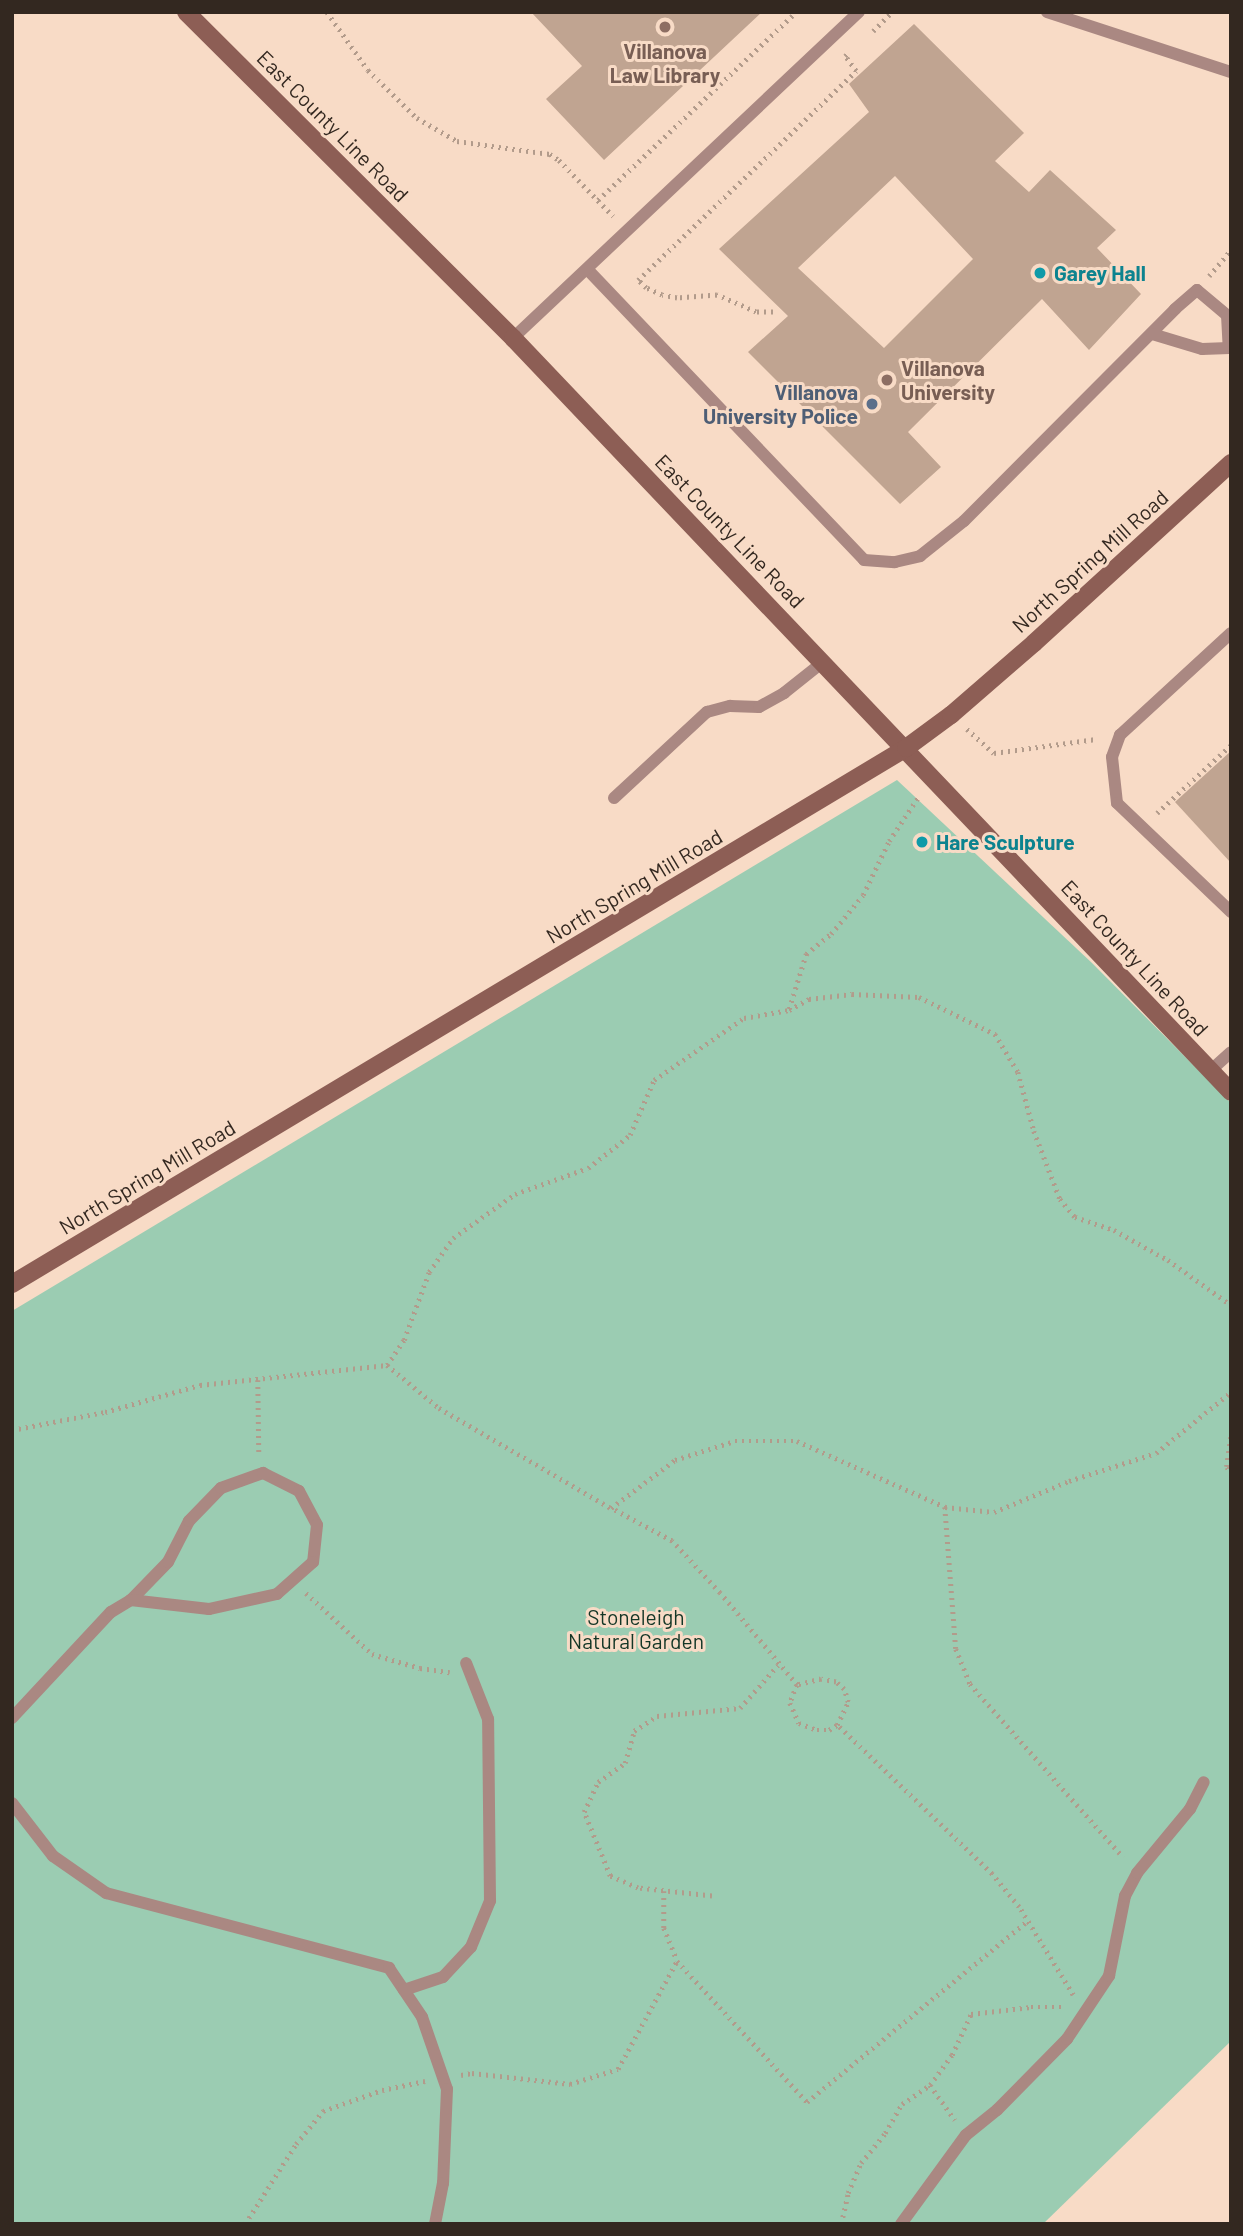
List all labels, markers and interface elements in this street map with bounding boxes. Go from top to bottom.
marker: Villanova Law Library [657,19,673,35]
place label: Villanova Law Library [610,38,720,88]
street label: East County Line Road [252,45,414,207]
place label: Garey Hall [1054,260,1146,286]
marker: Garey Hall [1032,265,1048,281]
place label: Villanova University [901,355,995,405]
marker: Villanova University [879,372,895,388]
place label: Villanova University Police [703,379,858,429]
marker: Villanova University Police [864,396,880,412]
street label: East County Line Road [650,449,810,613]
street label: North Spring Mill Road [1007,484,1173,638]
street label: North Spring Mill Road [541,823,727,949]
place label: Hare Sculpture [936,829,1075,855]
marker: Hare Sculpture [914,834,930,850]
street label: East County Line Road [1056,875,1214,1041]
street label: North Spring Mill Road [54,1114,240,1240]
park label: Stoneleigh Natural Garden [568,1604,704,1654]

